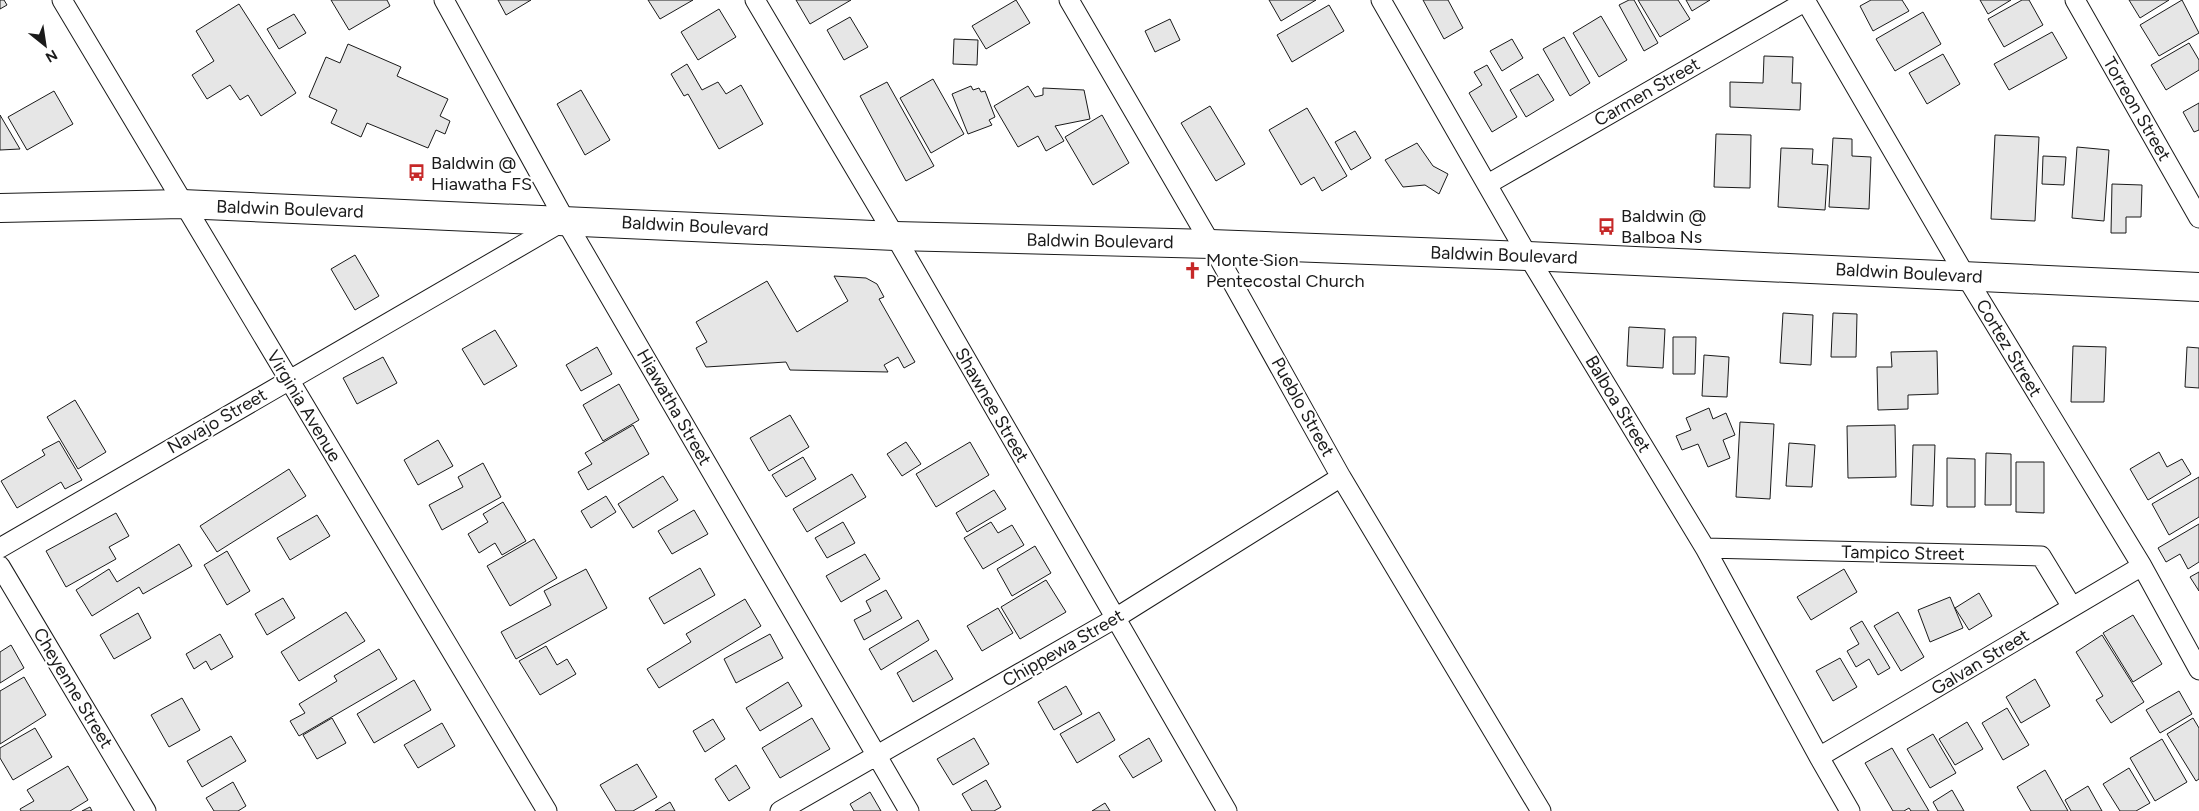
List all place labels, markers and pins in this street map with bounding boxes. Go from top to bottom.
place label: Baldwin @ Hiawatha FS [431,152,532,195]
bus stop icon: Baldwin @ Hiawatha FS [407,163,427,183]
place label: Baldwin @ Balboa Ns [1621,205,1706,248]
bus stop icon: Baldwin @ Balboa Ns [1597,216,1617,236]
place label: Monte Sion Pentecostal Church [1206,249,1365,292]
church icon: Monte Sion Pentecostal Church [1182,260,1202,280]

